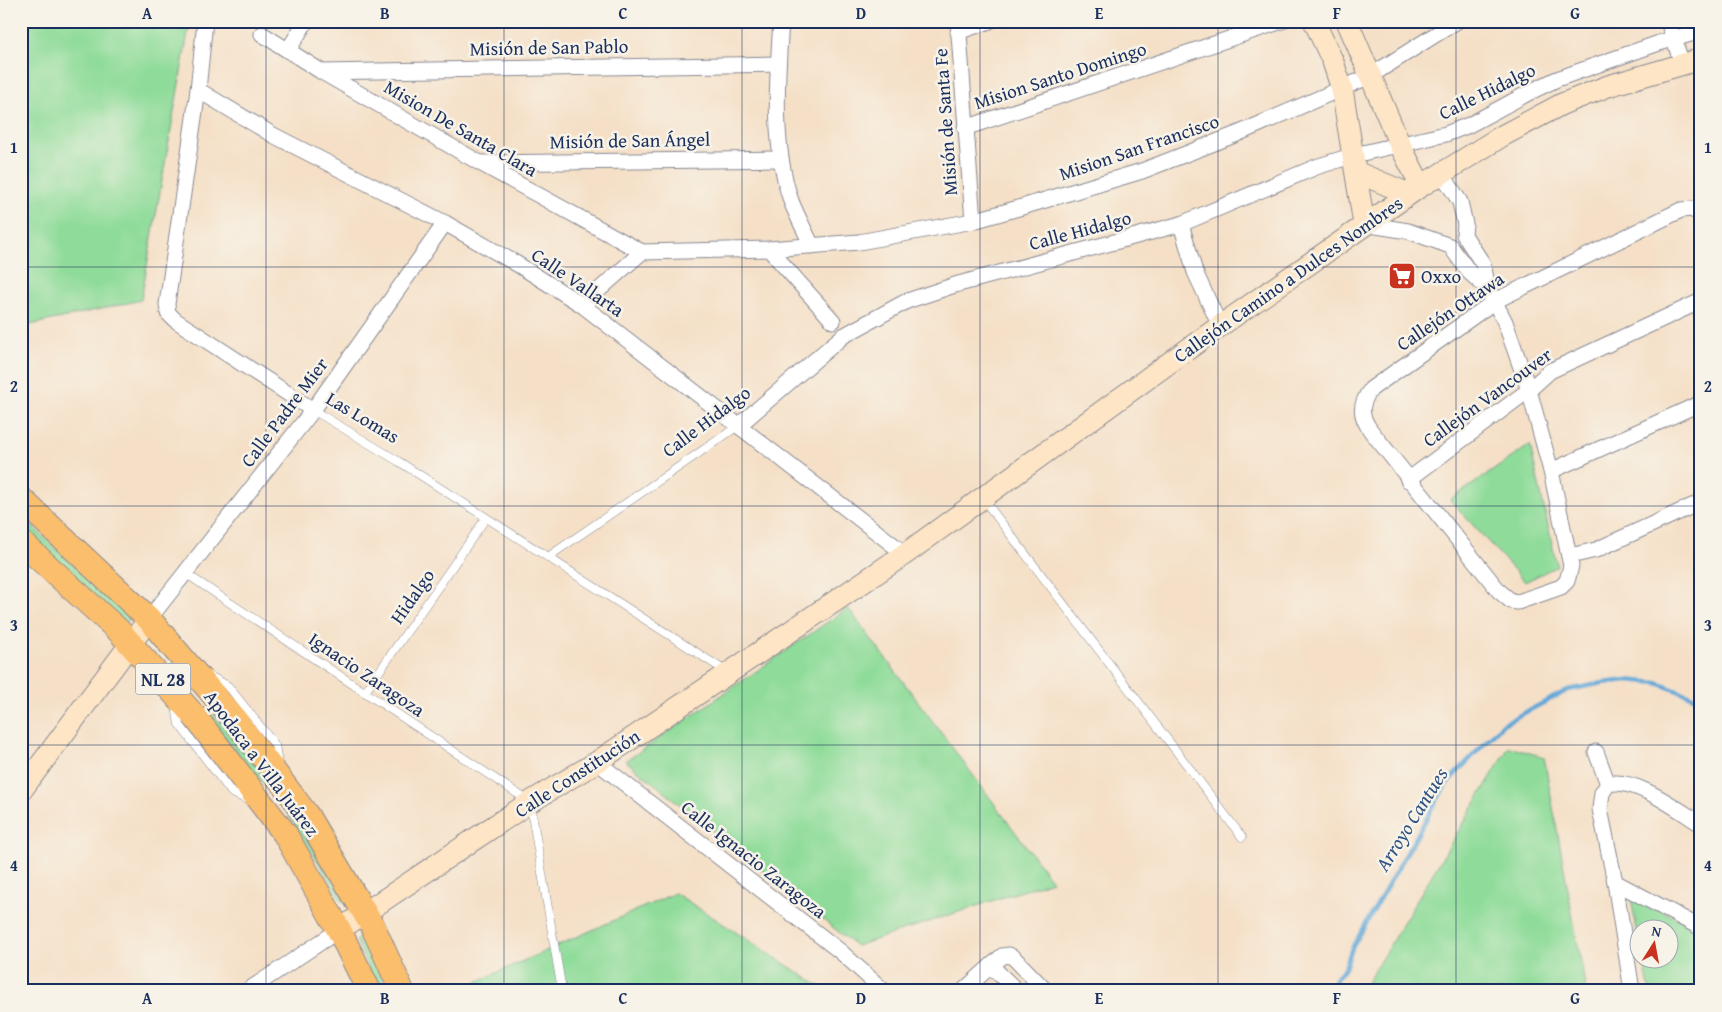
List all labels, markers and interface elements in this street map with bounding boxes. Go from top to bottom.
text: A [142,1,153,25]
text: B [380,1,390,25]
text: C [618,1,628,25]
text: D [856,1,866,25]
text: E [1095,1,1104,25]
text: F [1333,1,1341,25]
text: G [1570,1,1580,25]
street label: Misión de San Pablo [469,32,629,62]
street label: Mision Santo Domingo [970,34,1150,116]
street label: Misión de Santa Fe [926,47,964,197]
street label: Calle Hidalgo [1434,55,1540,127]
street label: Mision De Santa Clara [379,73,543,183]
street label: Mision San Francisco [1055,107,1223,187]
street label: Misión de San Ángel [549,125,711,155]
text: 1 [10,135,18,159]
text: 1 [1704,135,1712,159]
street label: Callejón Camino a Dulces Nombres [1168,189,1408,369]
street label: Calle Hidalgo [1026,203,1134,257]
street label: Calle Vallarta [526,241,630,323]
supermarket icon: Oxxo [1387,261,1417,291]
place label: Oxxo [1421,262,1461,290]
street label: Callejón Ottawa [1391,265,1509,357]
street label: Callejón Vancouver [1417,340,1558,453]
street label: Calle Padre Mier [233,351,335,473]
text: 2 [10,374,18,398]
text: 2 [1704,374,1712,398]
street label: Calle Hidalgo [656,378,756,464]
street label: Las Lomas [321,384,405,450]
street label: Hidalgo [383,563,441,629]
text: 3 [10,613,18,637]
text: 3 [1704,613,1712,637]
street label: Ignacio Zaragoza [303,625,431,723]
road number: NL 28 [136,664,190,694]
street label: Apodaca a Villa Juárez [198,684,326,842]
street label: Calle Constitución [509,722,645,824]
water label: Arroyo Cantues [1367,761,1455,877]
street label: Calle Ignacio Zaragoza [675,793,833,925]
text: 4 [10,853,18,877]
text: 4 [1704,853,1712,877]
north arrow [1630,920,1680,970]
text: N [1650,921,1664,942]
text: A [142,986,153,1010]
text: B [380,986,390,1010]
text: C [618,986,628,1010]
text: D [856,986,866,1010]
text: E [1095,986,1104,1010]
text: F [1333,986,1341,1010]
text: G [1570,986,1580,1010]

